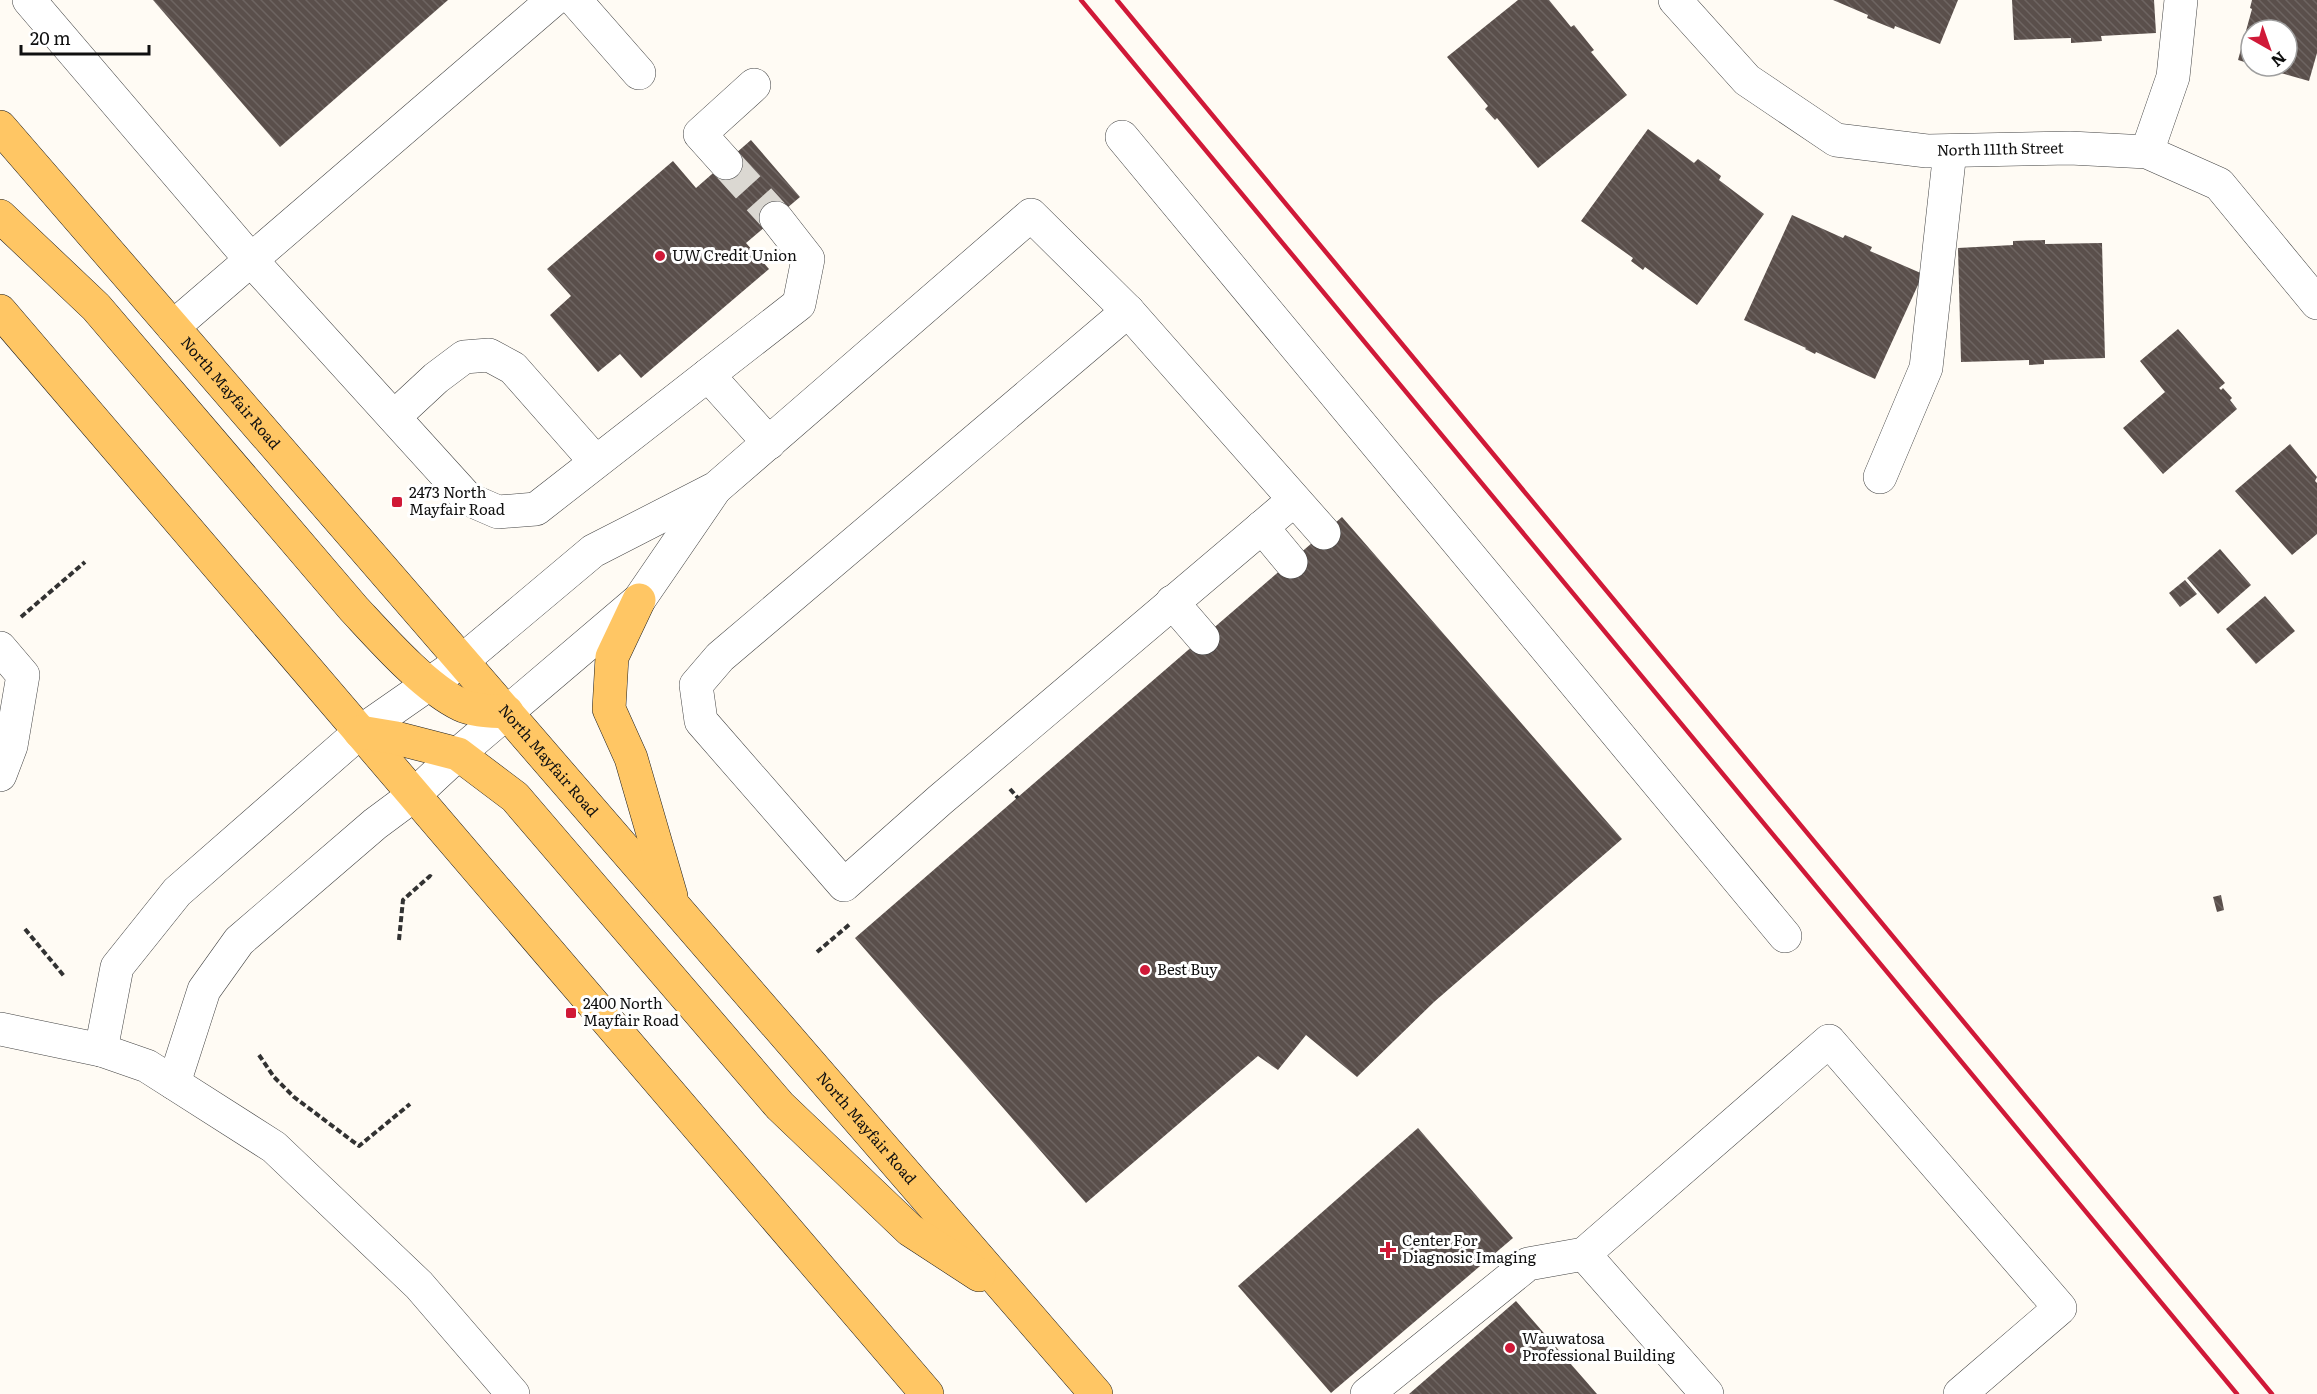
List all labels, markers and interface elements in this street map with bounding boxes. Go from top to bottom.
scale bar [21,18,148,56]
north arrow [2239,18,2299,78]
text: 20 m [30,24,71,51]
text: N [2266,47,2292,74]
street label: North 111th Street [1937,135,2064,161]
place label: UW Credit Union [672,243,797,266]
marker: UW Credit Union [653,249,667,263]
street label: North Mayfair Road [176,331,287,454]
place label: 2473 North Mayfair Road [409,480,505,520]
marker: 2473 North Mayfair Road [390,495,404,509]
street label: North Mayfair Road [494,698,605,821]
place label: Best Buy [1157,957,1218,980]
marker: Best Buy [1138,963,1152,977]
place label: 2400 North Mayfair Road [583,991,679,1031]
marker: 2400 North Mayfair Road [564,1006,578,1020]
street label: North Mayfair Road [812,1066,923,1189]
place label: Center For Diagnosic Imaging [1402,1228,1537,1268]
marker: Center For Diagnosic Imaging [1379,1241,1397,1259]
place label: Wauwatosa Professional Building [1522,1326,1676,1366]
marker: Wauwatosa Professional Building [1503,1341,1517,1355]

